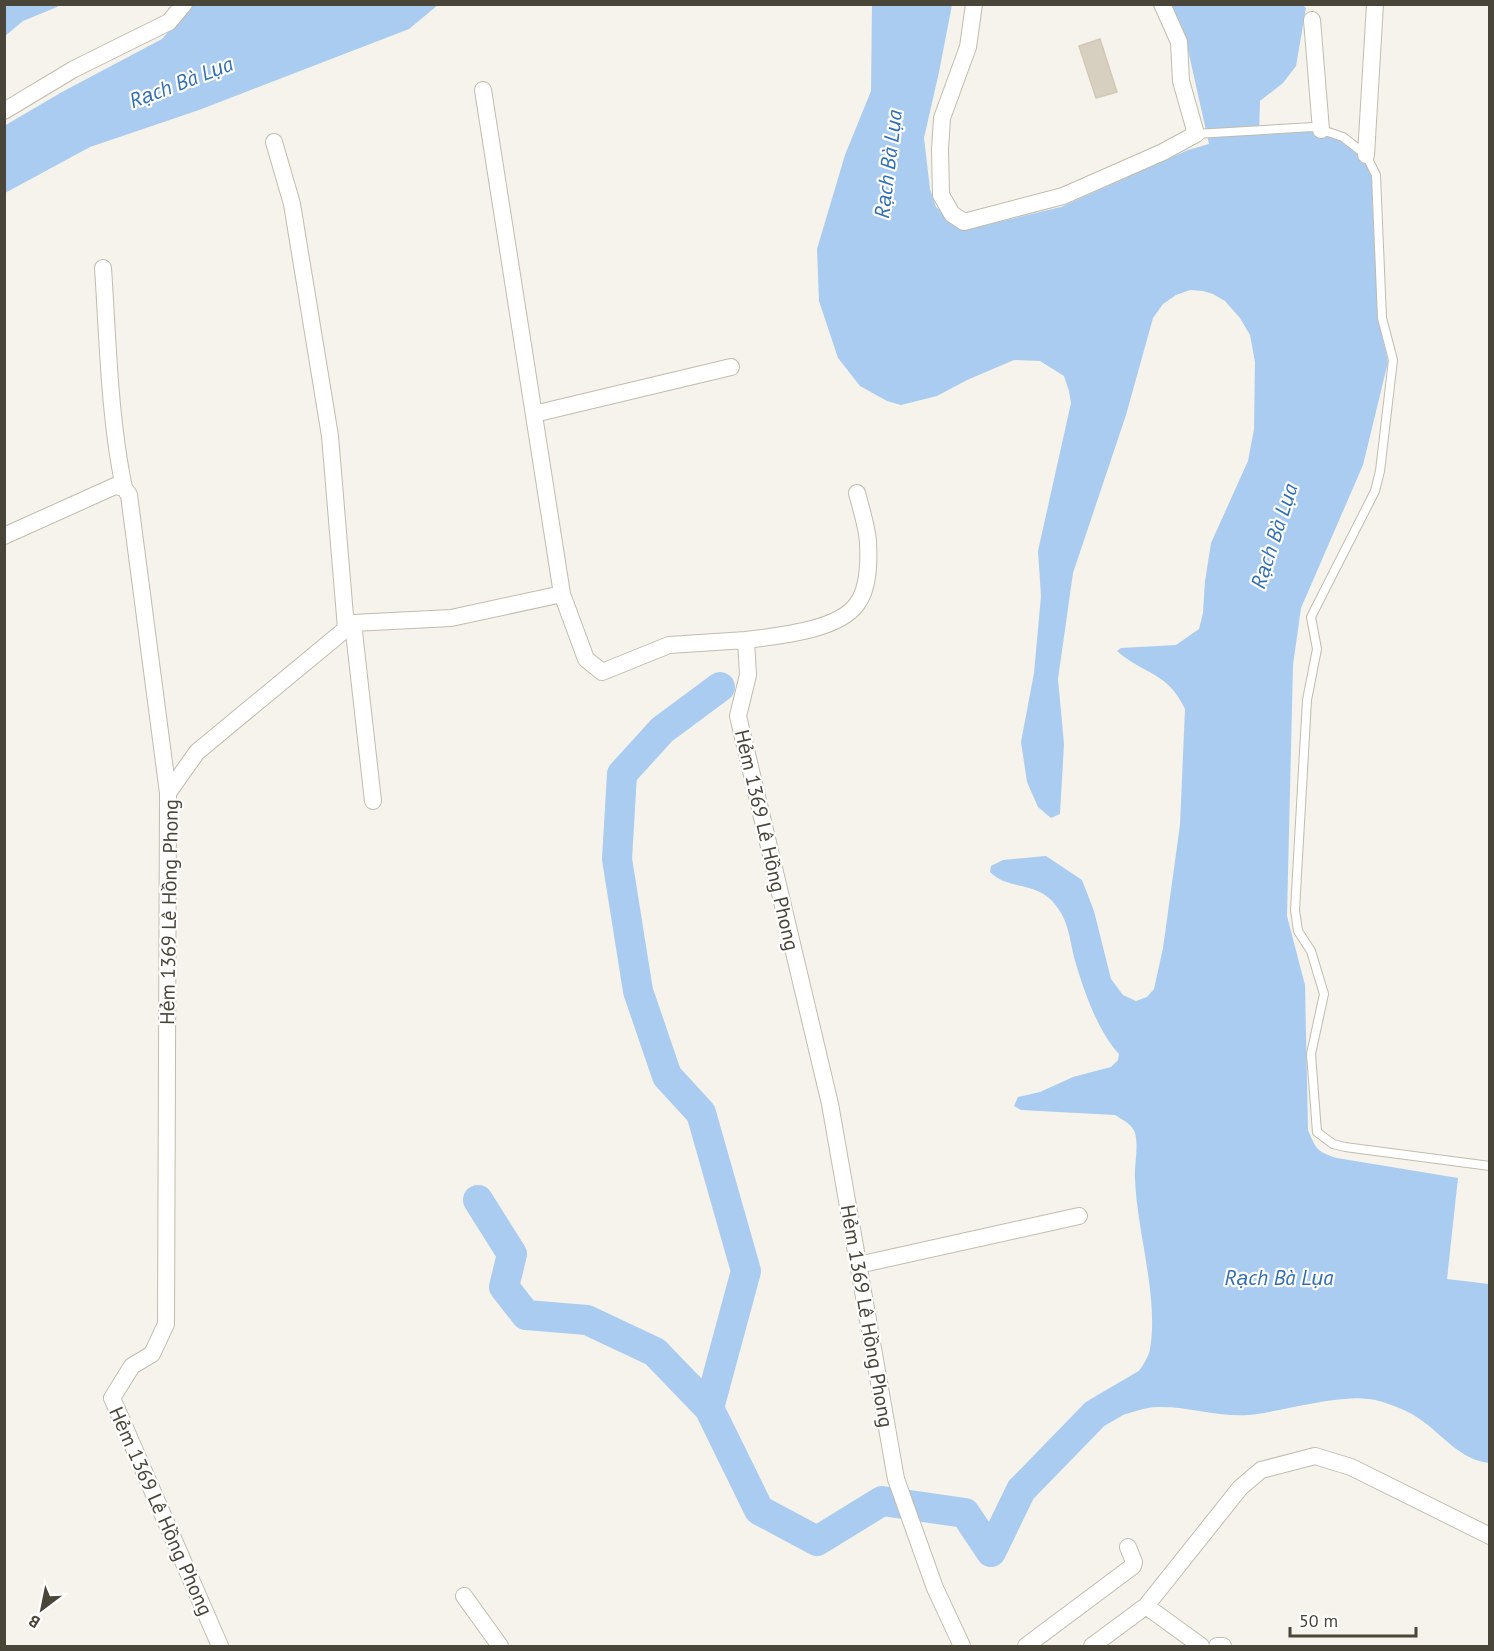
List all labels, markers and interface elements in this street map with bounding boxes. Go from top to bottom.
water label: Rạch Bà Lụa [125,50,237,114]
water label: Rạch Bà Lụa [868,108,908,220]
water label: Rạch Bà Lụa [1244,479,1304,592]
street label: Hẻm 1369 Lê Hồng Phong [729,727,805,953]
street label: Hẻm 1369 Lê Hồng Phong [154,799,184,1025]
street label: Hẻm 1369 Lê Hồng Phong [835,1203,899,1429]
water label: Rạch Bà Lụa [1225,1264,1334,1291]
street label: Hẻm 1369 Lê Hồng Phong [103,1403,219,1619]
north arrow [12,1579,72,1639]
scale bar [1290,1600,1416,1638]
text: 50 m [1299,1609,1338,1632]
text: B [25,1611,43,1633]

